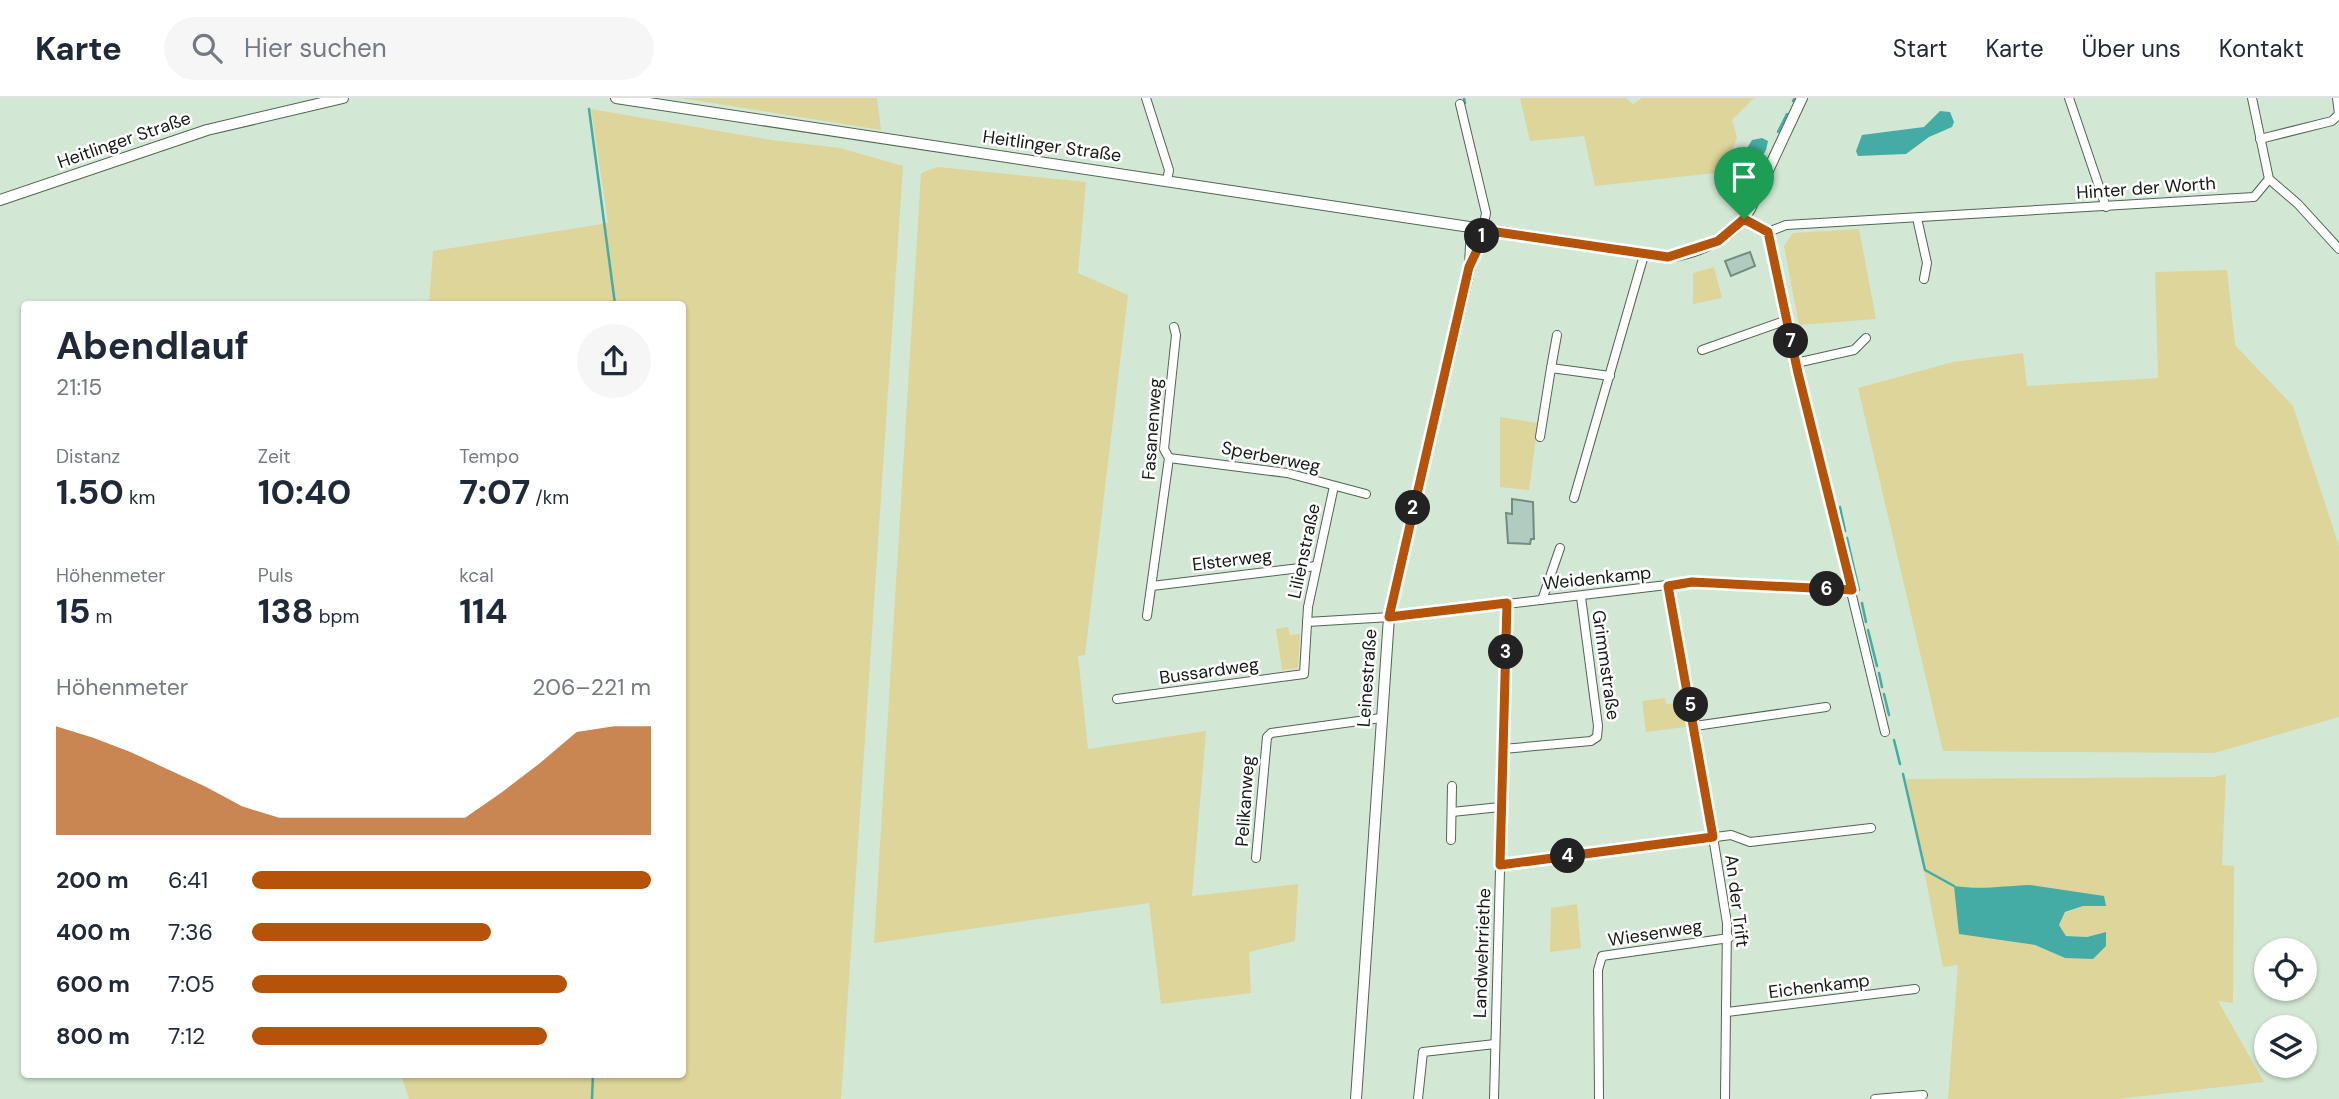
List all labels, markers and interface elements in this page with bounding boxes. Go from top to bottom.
search box [164,17,654,80]
text: Karte [35,27,122,70]
icon: search [188,29,226,67]
text: Hier suchen [244,31,387,65]
text: Start [1893,33,1947,64]
text: Karte [1985,33,2044,64]
text: Über uns [2082,33,2181,64]
text: Kontakt [2219,33,2304,64]
street label: Heitlinger Straße [54,106,194,174]
street label: Heitlinger Straße [981,124,1123,168]
pin [1714,147,1774,219]
icon: arrive [1725,158,1763,196]
street label: Hinter der Worth [2076,171,2216,205]
pin: 1 [1464,218,1500,254]
text: 1 [1478,223,1485,248]
text: Abendlauf [56,321,249,371]
button: share [577,324,651,398]
pin: 7 [1774,324,1809,358]
text: 7 [1785,328,1796,353]
text: 21:15 [56,372,102,402]
street label: Fasanenweg [1136,377,1168,481]
street label: Sperberweg [1219,436,1323,478]
text: Distanz [56,444,120,469]
text: Zeit [258,444,291,469]
text: Tempo [459,444,519,469]
text: 1.50 [56,469,124,515]
text: 10:40 [258,469,351,515]
text: 7:07 [459,469,530,515]
text: km [124,485,156,510]
text: /km [530,485,569,510]
pin: 2 [1396,490,1430,526]
text: 2 [1407,495,1418,520]
street label: Lilienstraße [1282,501,1326,601]
street label: Elsterweg [1191,543,1273,577]
street label: Weidenkamp [1542,560,1652,596]
text: Höhenmeter [56,563,165,588]
text: Puls [258,563,293,588]
text: kcal [459,563,494,588]
pin: 6 [1810,572,1844,606]
text: 6 [1820,576,1833,601]
text: 15 [56,588,91,634]
text: 138 [258,588,314,634]
text: 114 [459,588,508,634]
text: m [91,604,113,629]
text: bpm [314,604,359,629]
street label: Grimmstraße [1586,609,1626,721]
street label: Leinestraße [1352,628,1382,728]
pin: 3 [1488,634,1524,670]
text: 3 [1500,639,1511,664]
street label: Bussardweg [1158,652,1260,690]
text: Höhenmeter [56,672,188,702]
text: 206–221 m [532,672,651,702]
pin: 5 [1674,688,1708,722]
text: 5 [1685,692,1696,717]
street label: Pelikanweg [1230,755,1260,847]
pin: 4 [1550,838,1586,874]
text: 4 [1561,843,1574,868]
street label: An der Trift [1719,853,1755,949]
text: 200 m [56,865,129,895]
text: 6:41 [168,865,208,895]
street label: Landwehrriethe [1468,888,1496,1018]
street label: Wiesenweg [1606,914,1704,952]
text: 400 m [56,917,130,947]
text: 7:36 [168,917,213,947]
map controls [2254,938,2317,1078]
button: locate [2254,938,2317,1001]
street label: Eichenkamp [1767,968,1871,1004]
text: 600 m [56,969,130,999]
text: 7:05 [168,969,215,999]
button: layers [2254,1015,2317,1078]
text: 800 m [56,1021,130,1051]
text: 7:12 [168,1021,205,1051]

